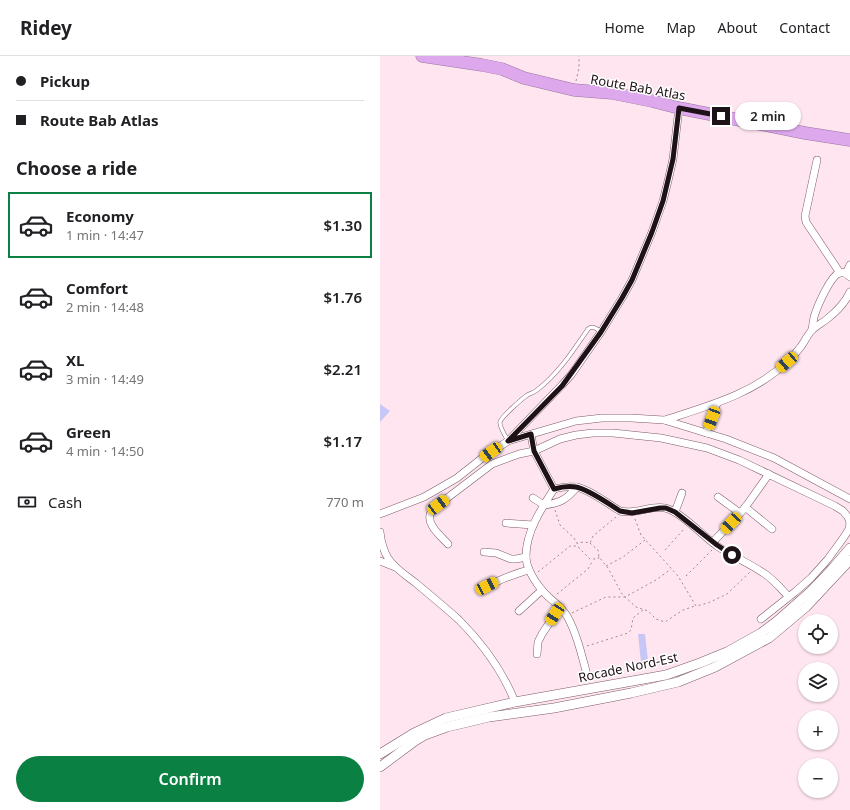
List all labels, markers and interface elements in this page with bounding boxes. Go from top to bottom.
text: Ridey [20,15,72,41]
text: Home [605,18,644,37]
text: Map [666,18,696,37]
text: About [718,18,757,37]
text: Contact [779,18,830,37]
street label: Route Bab Atlas [589,70,687,104]
text: Pickup [40,71,90,91]
callout: 2 min [735,102,801,130]
route end [712,107,730,125]
text: 2 min [750,107,786,125]
text: Route Bab Atlas [40,110,159,130]
text: Choose a ride [16,156,137,180]
text: Economy [66,206,134,226]
icon: car [18,207,54,243]
text: $1.30 [324,215,362,235]
text: 1 min · 14:47 [66,226,144,244]
text: Comfort [66,278,128,298]
icon: car [18,279,54,315]
text: $1.76 [324,287,362,307]
text: 2 min · 14:48 [66,298,144,316]
text: XL [66,350,84,370]
car [774,350,800,374]
icon: car [18,351,54,387]
text: $2.21 [324,359,362,379]
text: 3 min · 14:49 [66,370,144,388]
car [702,405,722,431]
text: Green [66,422,111,442]
icon: car [18,423,54,459]
text: $1.17 [324,431,362,451]
car [478,440,504,464]
text: 4 min · 14:50 [66,442,144,460]
icon: cash [16,491,38,513]
text: Cash [48,492,82,512]
text: 770 m [326,493,364,511]
car [425,493,451,517]
car [718,510,744,536]
route start [723,546,741,564]
car [474,575,500,597]
car [543,601,567,627]
map controls [798,614,838,798]
button: locate [798,614,838,654]
street label: Rocade Nord-Est [577,648,680,686]
button: layers [798,662,838,702]
button: + [798,710,838,750]
button: Confirm [16,756,364,802]
button: − [798,758,838,798]

